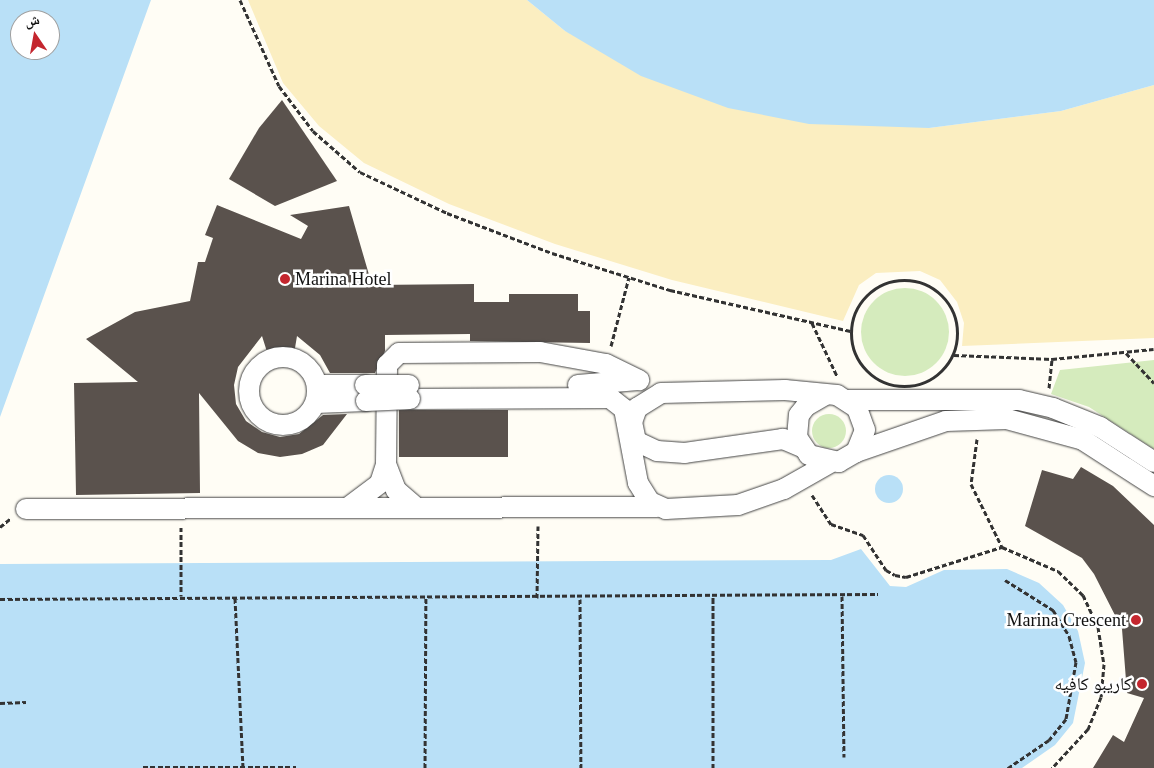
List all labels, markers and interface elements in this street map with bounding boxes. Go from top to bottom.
north arrow [10,10,60,60]
text: ش [23,12,41,30]
place label: Marina Hotel [295,268,391,290]
marker: Marina Hotel [279,273,291,285]
place label: Marina Crescent [1007,609,1126,631]
marker: Marina Crescent [1130,614,1142,626]
place label: كاريبو كافيه [1054,673,1132,695]
marker: كاريبو كافيه [1136,678,1148,690]

